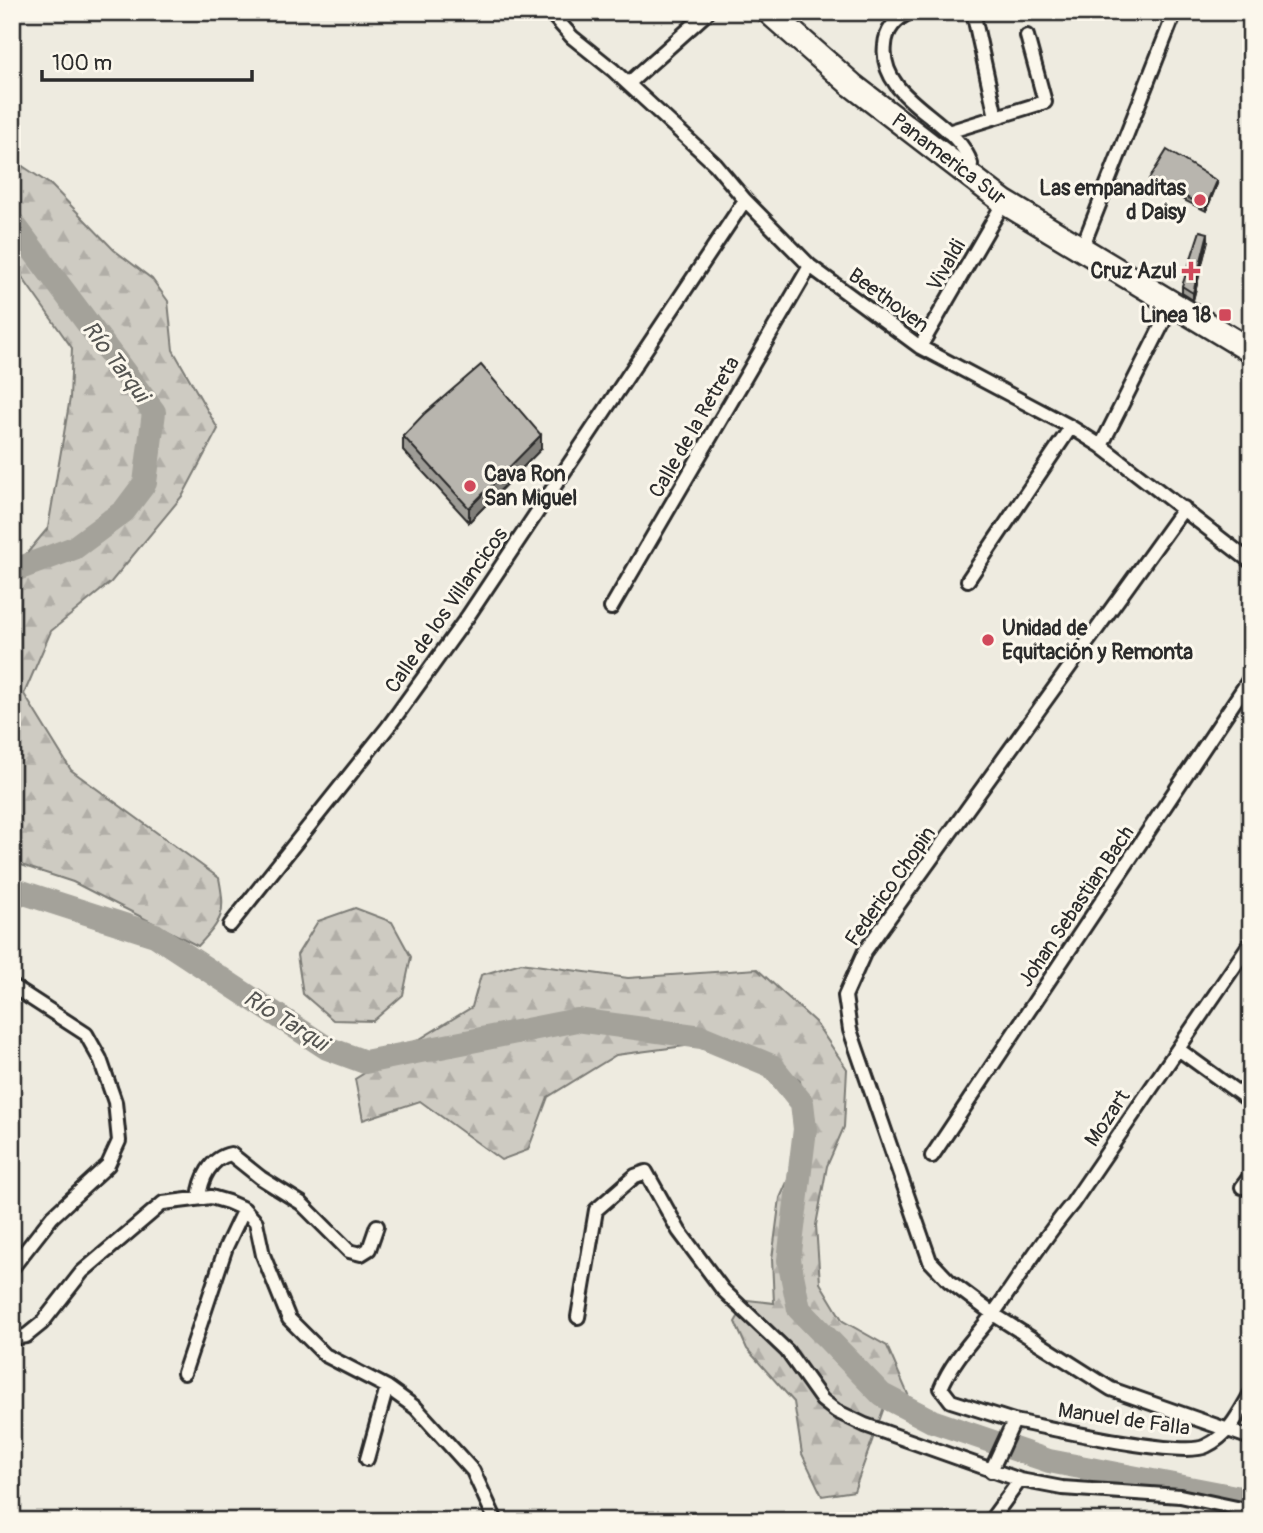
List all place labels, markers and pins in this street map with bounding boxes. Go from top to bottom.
place label: Las empanaditas d Daisy [1039,175,1187,226]
marker: Las empanaditas d Daisy [1192,192,1208,208]
place label: Cruz Azul [1091,258,1177,285]
marker: Cruz Azul [1183,263,1199,279]
place label: Linea 18 [1140,302,1211,329]
marker: Linea 18 [1217,307,1233,323]
place label: Cava Ron San Miguel [484,461,577,512]
marker: Cava Ron San Miguel [462,478,478,494]
place label: Unidad de Equitación y Remonta [1002,615,1193,666]
marker: Unidad de Equitación y Remonta [980,632,996,648]

